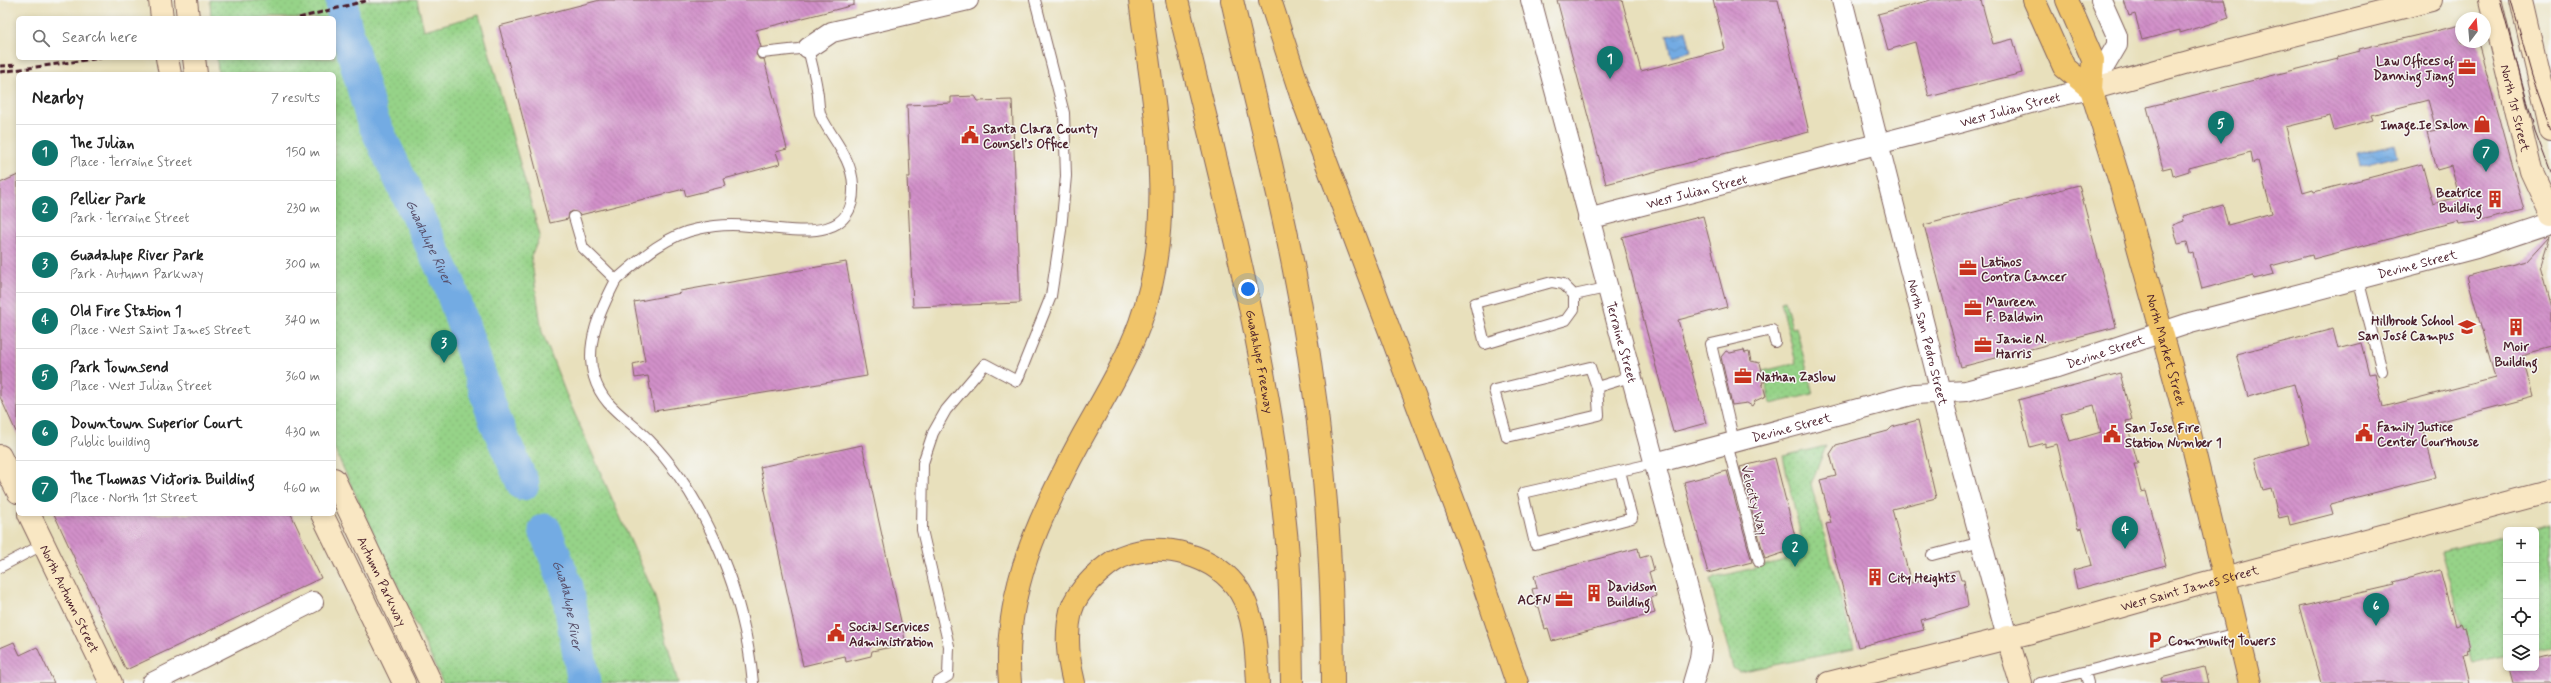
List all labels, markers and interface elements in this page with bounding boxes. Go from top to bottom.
north arrow [2455,12,2491,48]
search box [16,16,336,60]
icon: search [30,27,52,49]
text: Search here [62,28,138,48]
pin: 1 [1597,46,1623,79]
place label: Law Offices of Danning Jiang [2373,53,2454,88]
office icon: Law Offices of Danning Jiang [2457,57,2477,77]
street label: North 1st Street [2496,63,2533,154]
text: Nearby [32,87,84,109]
street label: West Julian Street [1958,89,2062,132]
text: 7 results [271,90,320,107]
pin: 5 [2208,111,2234,144]
shop icon: Image.Ie Salon [2472,114,2492,134]
place label: Image.Ie Salon [2380,117,2470,137]
place label: Santa Clara County Counsel’s Office [983,121,1098,153]
public building icon: Santa Clara County Counsel’s Office [960,125,980,145]
text: The Julian [70,134,134,154]
pin: 7 [2473,139,2499,172]
text: 1 [42,144,48,161]
text: 150 m [286,144,320,161]
text: Place · Terraine Street [70,154,192,171]
street label: West Julian Street [1645,171,1749,214]
place label: Beatrice Building [2436,185,2483,220]
building icon: Beatrice Building [2485,189,2505,209]
text: Pellier Park [70,190,146,210]
water label: Guadalupe River [401,197,458,290]
text: 2 [42,200,48,217]
text: 230 m [286,200,320,217]
text: Park · Terraine Street [70,210,189,227]
text: Guadalupe River Park [70,246,204,266]
street label: Devine Street [2376,246,2459,283]
place label: Latinos Contra Cancer [1981,254,2067,286]
text: 3 [42,256,48,273]
text: 300 m [285,256,320,273]
office icon: Latinos Contra Cancer [1958,258,1978,278]
text: Park · Autumn Parkway [70,266,203,283]
street label: North San Pedro Street [1903,278,1951,408]
your location [1238,279,1258,299]
street label: North Market Street [2142,292,2189,408]
place label: Maureen F. Baldwin [1986,294,2043,326]
office icon: Maureen F. Baldwin [1963,298,1983,318]
street label: Terraine Street [1602,300,1640,385]
text: Old Fire Station 1 [70,302,182,322]
street label: Guadalupe Freeway [1241,308,1277,415]
text: 4 [41,312,49,329]
text: 340 m [285,312,320,329]
place label: Hillbrook School San José Campus [2358,313,2454,345]
school or university icon: Hillbrook School San José Campus [2457,317,2477,337]
building icon: Moir Building [2506,317,2526,337]
text: Place · West Saint James Street [70,322,251,339]
pin: 3 [431,330,457,363]
place label: Jamie N. Harris [1996,331,2047,363]
street label: Devine Street [2064,332,2147,373]
office icon: Jamie N. Harris [1973,335,1993,355]
place label: Moir Building [2494,339,2538,374]
text: Park Townsend [70,358,169,378]
office icon: Nathan Zaslow [1733,366,1753,386]
text: 5 [41,368,49,385]
text: 360 m [285,368,320,385]
place label: Nathan Zaslow [1756,369,1836,386]
text: Place · West Julian Street [70,378,212,395]
street label: Devine Street [1750,410,1833,447]
text: Downtown Superior Court [70,414,243,434]
place label: Family Justice Center Courthouse [2377,419,2479,451]
place label: San Jose Fire Station Number 1 [2125,420,2222,452]
public building icon: Family Justice Center Courthouse [2354,423,2374,443]
text: 6 [42,424,48,441]
text: 430 m [285,424,320,441]
public building icon: San Jose Fire Station Number 1 [2102,424,2122,444]
text: Public building [70,434,150,451]
street label: Velocity Way [1736,464,1771,537]
text: The Thomas Victoria Building [70,470,255,490]
text: 7 [41,480,49,497]
text: 460 m [284,480,320,497]
text: Place · North 1st Street [70,490,198,507]
pin: 4 [2112,516,2138,549]
map controls [2503,527,2539,671]
button: + [2503,527,2539,563]
street label: Autumn Parkway [353,534,410,629]
pin: 2 [1782,534,1808,567]
street label: North Autumn Street [35,542,102,656]
water label: Guadalupe River [547,558,586,654]
street label: West Saint James Street [2119,562,2261,616]
button: − [2503,563,2539,599]
building icon: City Heights [1865,567,1885,587]
place label: City Heights [1888,570,1956,588]
place label: Davidson Building [1607,579,1657,614]
building icon: Davidson Building [1584,583,1604,603]
office icon: ACFN [1554,589,1574,609]
place label: ACFN [1518,592,1552,609]
pin: 6 [2363,593,2389,626]
button: locate [2503,599,2539,635]
place label: Social Services Administration [849,619,934,651]
public building icon: Social Services Administration [826,623,846,643]
parking icon: Community Towers [2145,630,2165,650]
place label: Community Towers [2168,633,2276,650]
button: layers [2503,635,2539,671]

